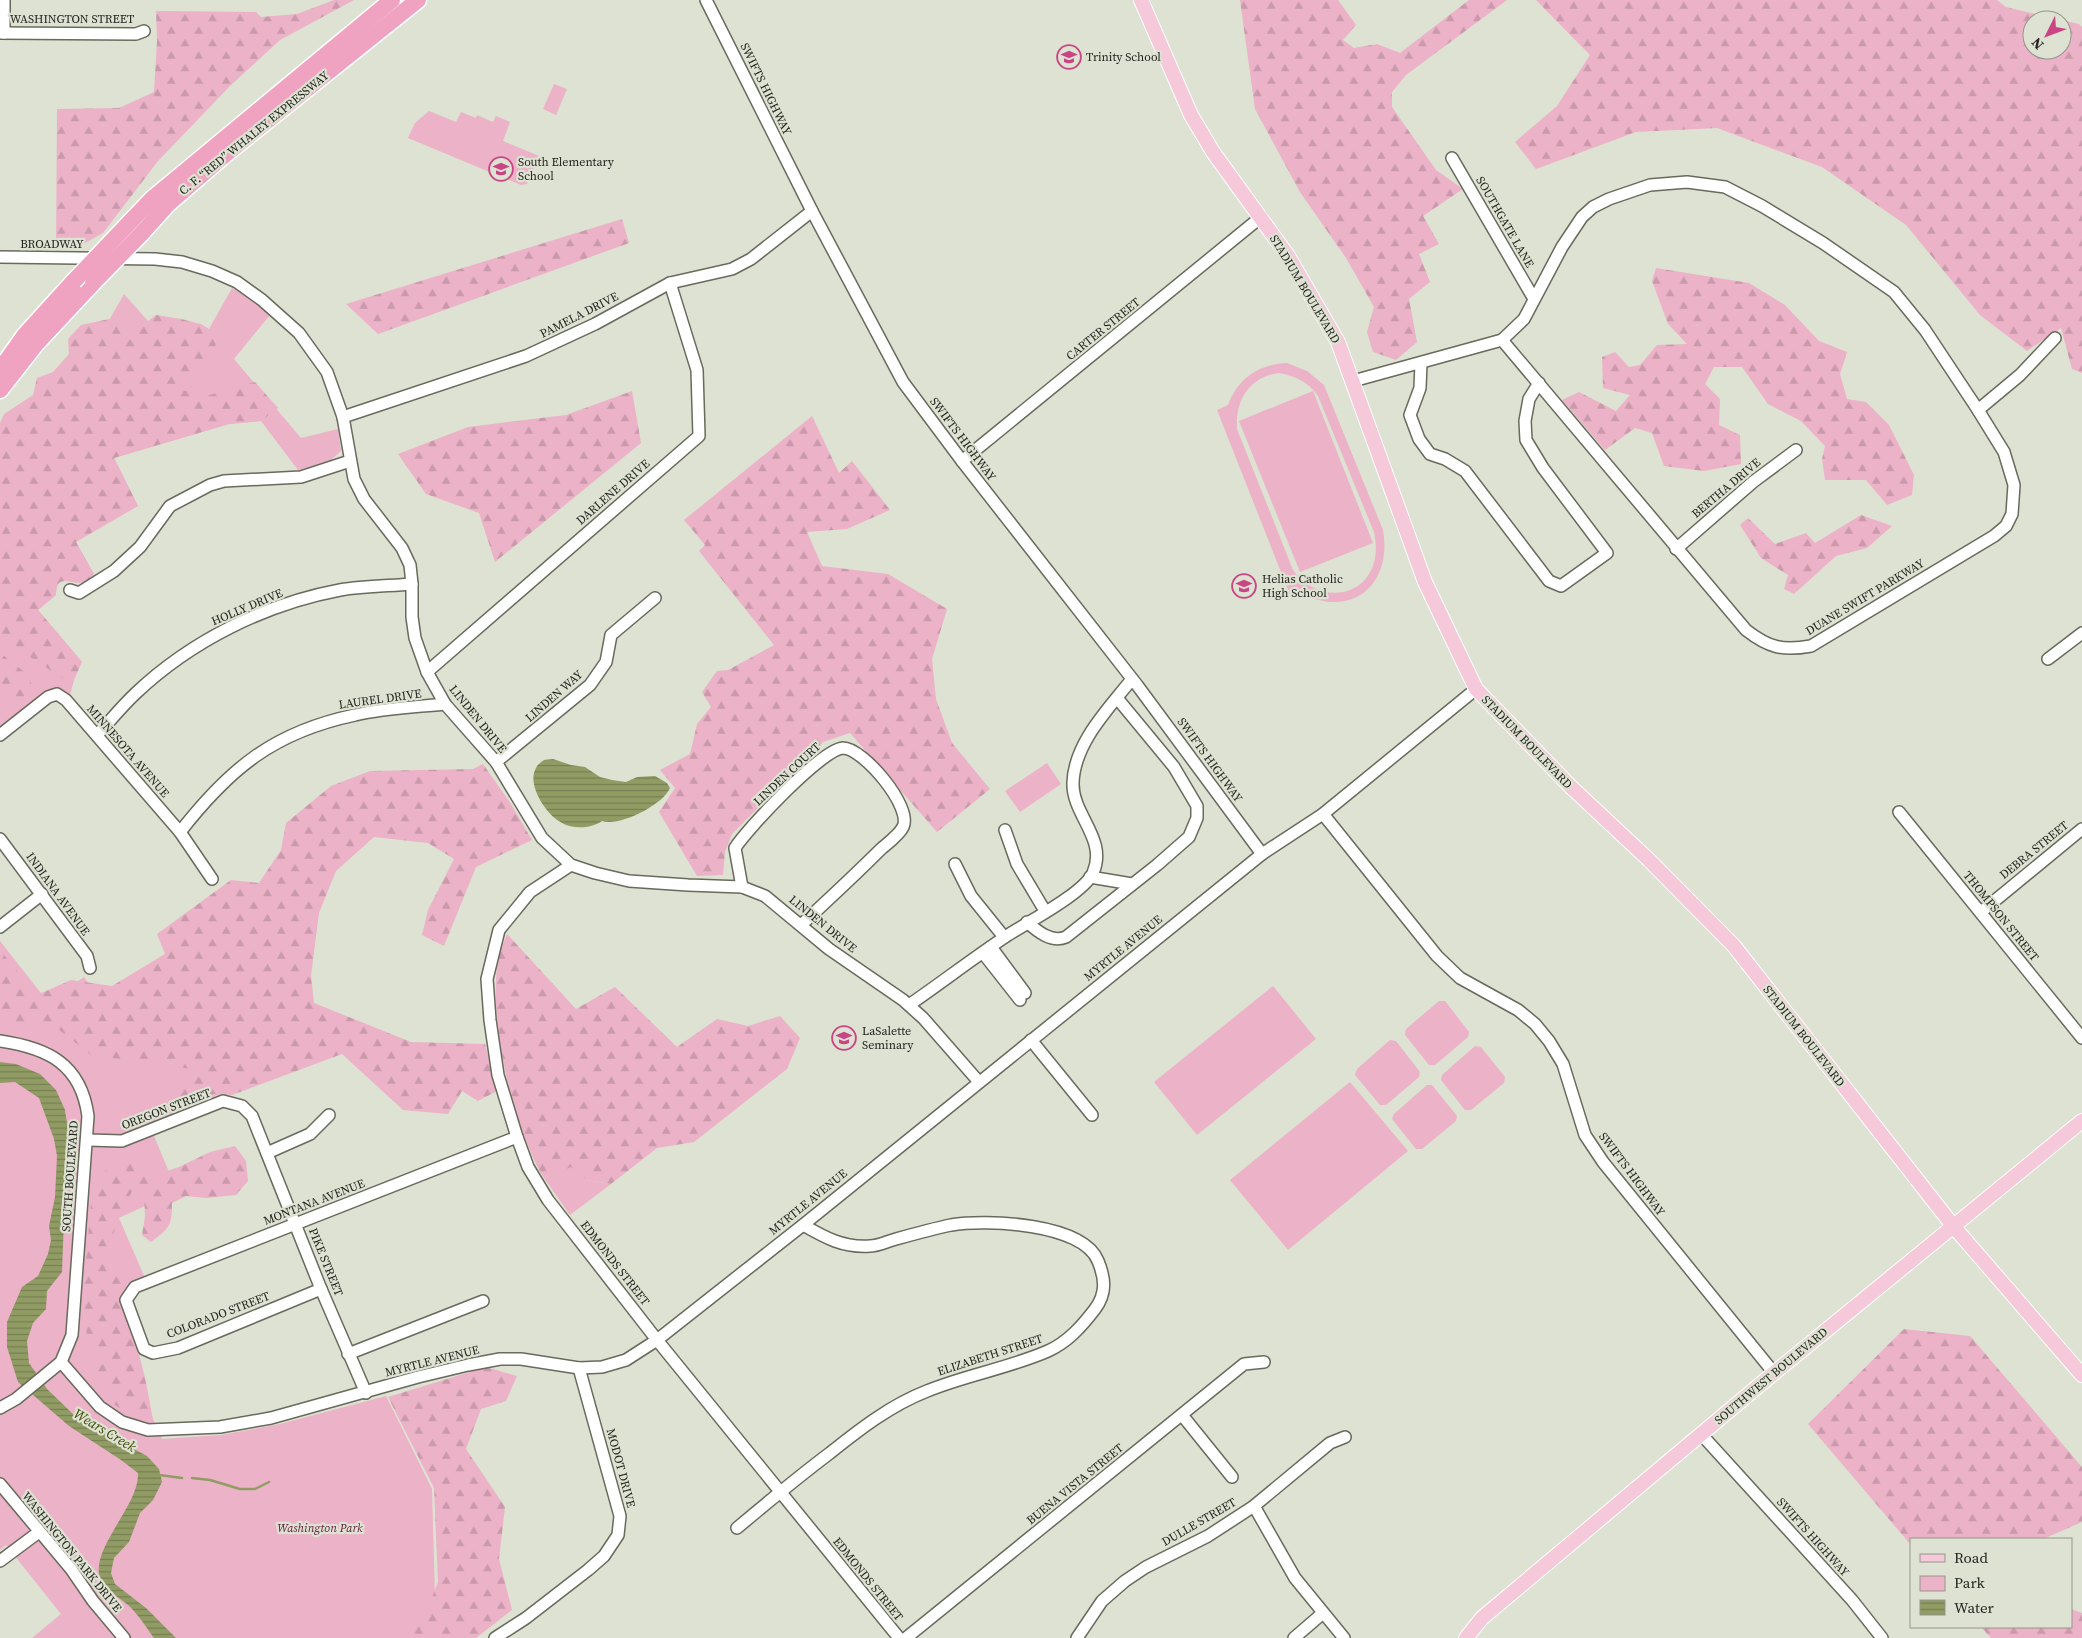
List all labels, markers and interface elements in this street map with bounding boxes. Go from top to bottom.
north arrow [2022,10,2072,60]
street label: WASHINGTON STREET [10,11,135,27]
text: N [2026,33,2048,54]
street label: SWIFTS HIGHWAY [737,40,795,138]
school or university icon: Trinity School [1056,44,1082,70]
place label: Trinity School [1086,49,1161,65]
street label: C. F. “RED” WHALEY EXPRESSWAY [176,67,333,199]
place label: South Elementary School [518,154,615,184]
school or university icon: South Elementary School [488,156,514,182]
street label: SOUTHGATE LANE [1472,173,1538,271]
street label: STADIUM BOULEVARD [1266,232,1344,346]
street label: BROADWAY [20,236,84,252]
street label: PAMELA DRIVE [537,288,621,342]
street label: CARTER STREET [1063,294,1144,364]
street label: SWIFTS HIGHWAY [926,394,1000,484]
street label: BERTHA DRIVE [1688,455,1764,521]
street label: DARLENE DRIVE [573,456,653,528]
street label: DUANE SWIFT PARKWAY [1803,555,1928,639]
place label: Helias Catholic High School [1262,571,1343,601]
school or university icon: Helias Catholic High School [1231,573,1257,599]
street label: HOLLY DRIVE [209,585,285,629]
street label: LINDEN WAY [522,666,587,725]
street label: LINDEN DRIVE [446,682,510,756]
street label: LAUREL DRIVE [338,685,422,713]
street label: STADIUM BOULEVARD [1478,692,1576,792]
street label: MINNESOTA AVENUE [83,701,173,801]
street label: SWIFTS HIGHWAY [1174,714,1246,806]
street label: LINDEN COURT [750,738,824,809]
street label: DEBRA STREET [1996,817,2072,883]
street label: INDIANA AVENUE [22,849,94,939]
street label: THOMPSON STREET [1960,868,2043,965]
street label: LINDEN DRIVE [786,892,860,956]
street label: MYRTLE AVENUE [1081,911,1165,985]
street label: STADIUM BOULEVARD [1759,982,1849,1090]
place label: LaSalette Seminary [862,1023,914,1053]
school or university icon: LaSalette Seminary [831,1025,857,1051]
street label: OREGON STREET [119,1084,214,1133]
street label: SOUTH BOULEVARD [58,1120,82,1232]
street label: SWIFTS HIGHWAY [1595,1129,1669,1219]
street label: MYRTLE AVENUE [766,1165,850,1239]
street label: MONTANA AVENUE [261,1175,367,1229]
street label: EDMONDS STREET [577,1217,654,1309]
street label: PIKE STREET [305,1226,347,1299]
street label: COLORADO STREET [164,1288,273,1342]
street label: SOUTHWEST BOULEVARD [1711,1324,1831,1428]
street label: ELIZABETH STREET [935,1330,1045,1380]
street label: MYRTLE AVENUE [383,1342,481,1380]
water label: Wears Creek [70,1403,140,1457]
street label: MODOT DRIVE [603,1427,639,1509]
street label: BUENA VISTA STREET [1023,1439,1127,1528]
street label: WASHINGTON PARK DRIVE [18,1489,126,1615]
street label: DULLE STREET [1159,1494,1240,1550]
street label: SWIFTS HIGHWAY [1773,1494,1853,1580]
park label: Washington Park [277,1520,363,1536]
street label: EDMONDS STREET [829,1534,907,1625]
legend [1910,1538,2072,1628]
text: Road [1954,1547,1988,1568]
text: Park [1954,1572,1986,1593]
text: Water [1954,1597,1995,1618]

